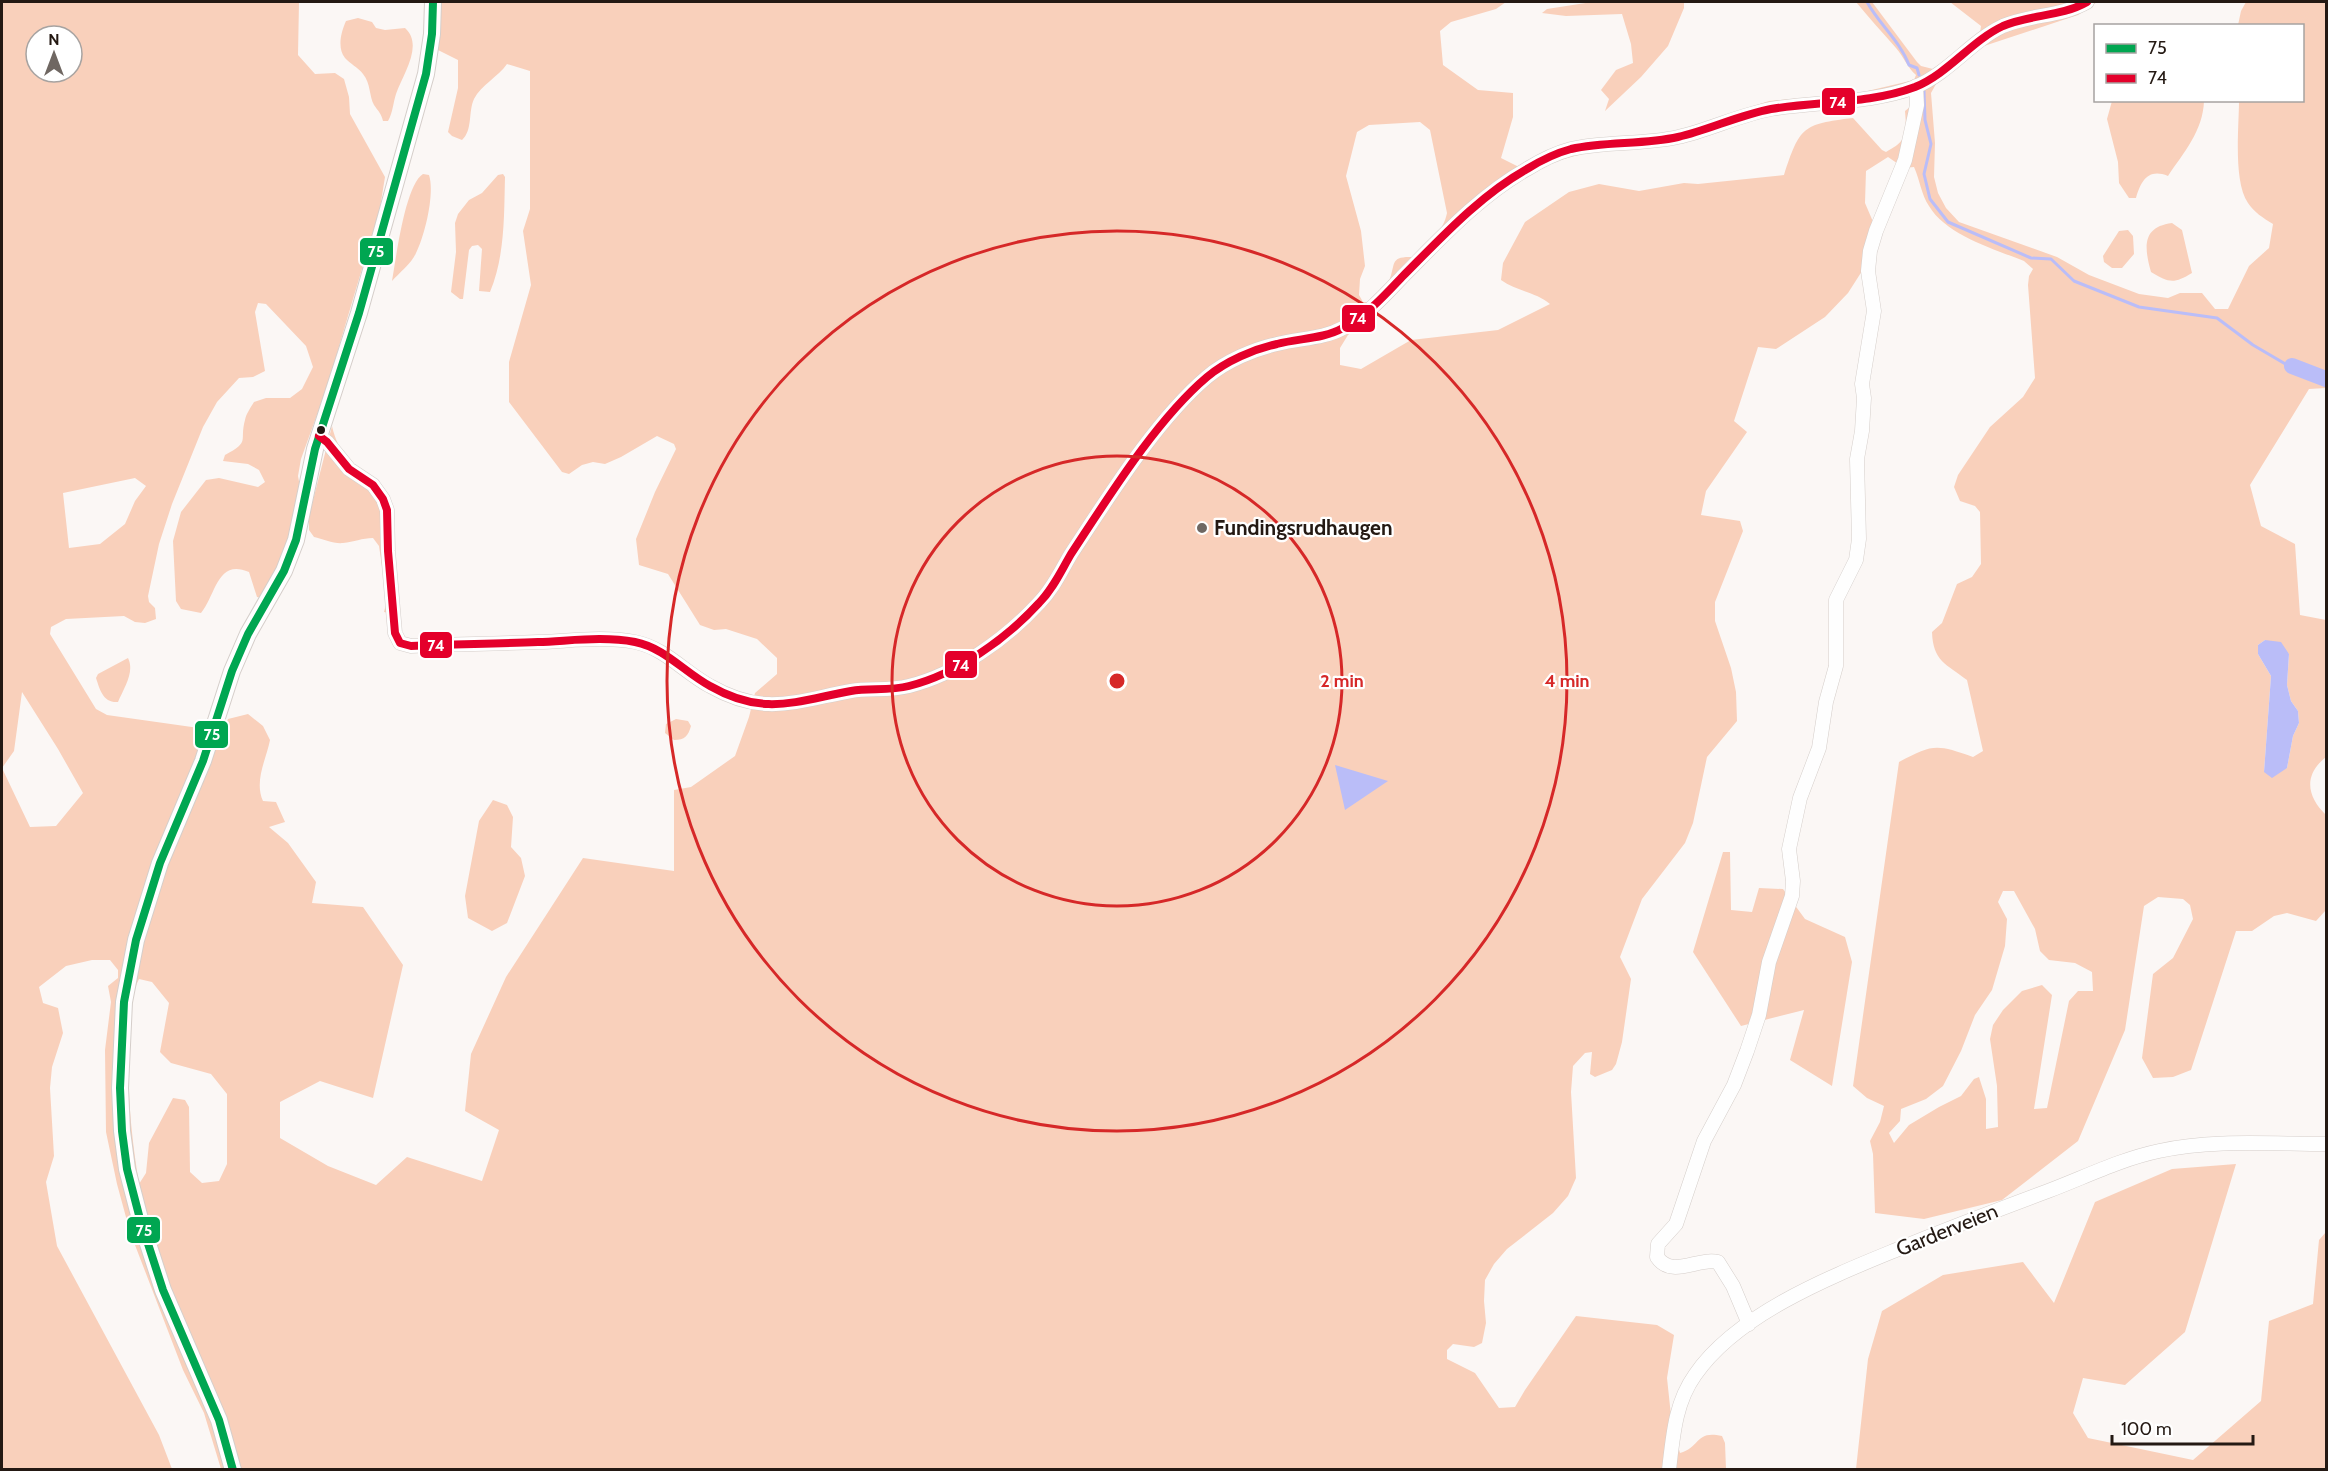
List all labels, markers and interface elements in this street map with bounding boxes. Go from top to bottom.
north arrow [24,24,84,84]
legend [2094,24,2304,102]
text: N [48,30,60,49]
text: 75 [2148,37,2167,59]
text: 74 [2148,67,2167,89]
line badge: 74 [1821,87,1856,116]
text: 74 [1829,93,1847,112]
line badge: 75 [359,237,394,266]
text: 75 [368,242,384,261]
line badge: 74 [1341,304,1376,333]
text: 74 [1349,309,1367,328]
unlabelled marker [315,424,327,436]
place label: Fundingsrudhaugen [1214,515,1393,540]
marker: Fundingsrudhaugen [1195,521,1209,535]
line badge: 74 [419,631,453,659]
text: 74 [427,636,445,655]
line badge: 74 [944,650,978,679]
text: 74 [952,656,970,675]
text: 2 min [1320,670,1364,692]
text: 4 min [1544,670,1590,692]
centre of rings [1107,671,1127,691]
line badge: 75 [194,720,229,749]
text: 75 [204,725,220,744]
street label: Garderveien [1892,1198,2001,1261]
line badge: 75 [126,1216,161,1244]
text: 75 [136,1221,152,1240]
scale bar [2112,1408,2253,1446]
text: 100 m [2121,1418,2172,1440]

